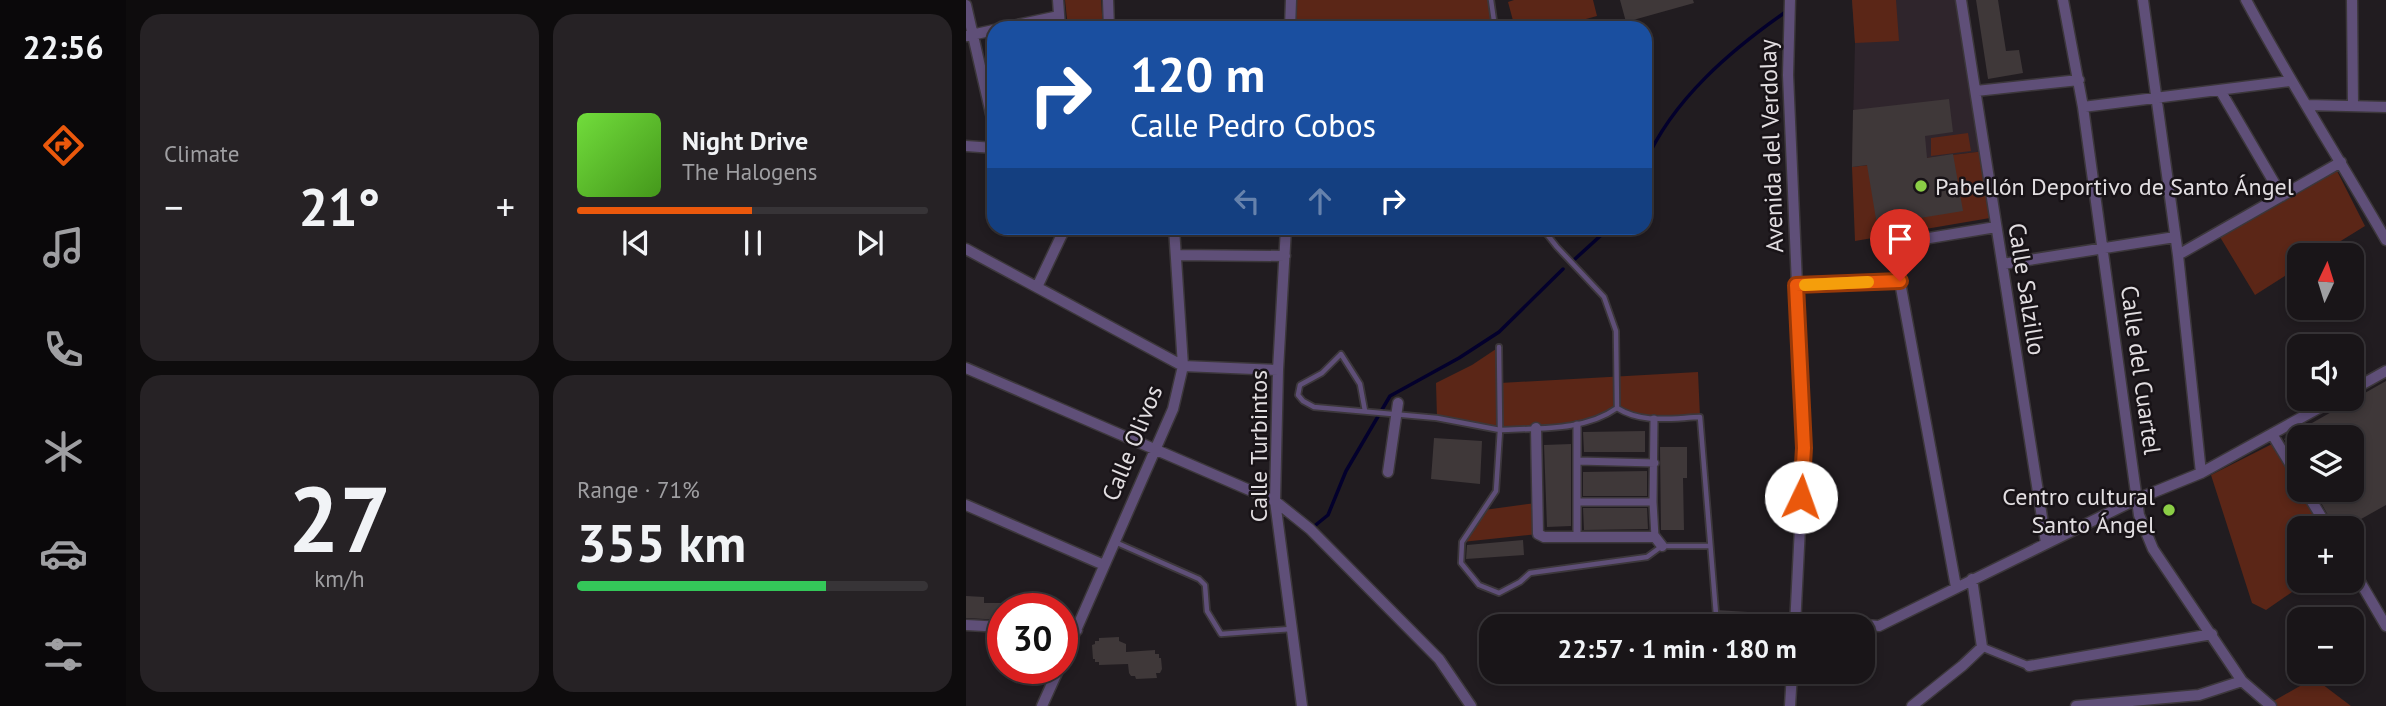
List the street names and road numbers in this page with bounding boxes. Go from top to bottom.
street label: Avenida del Verdolay [1752,39,1790,253]
street label: Calle Salzillo [2001,221,2053,357]
street label: Calle del Cuartel [2114,283,2168,457]
street label: Calle Turbintos [1243,370,1274,522]
street label: Calle Olivos [1095,381,1169,505]

